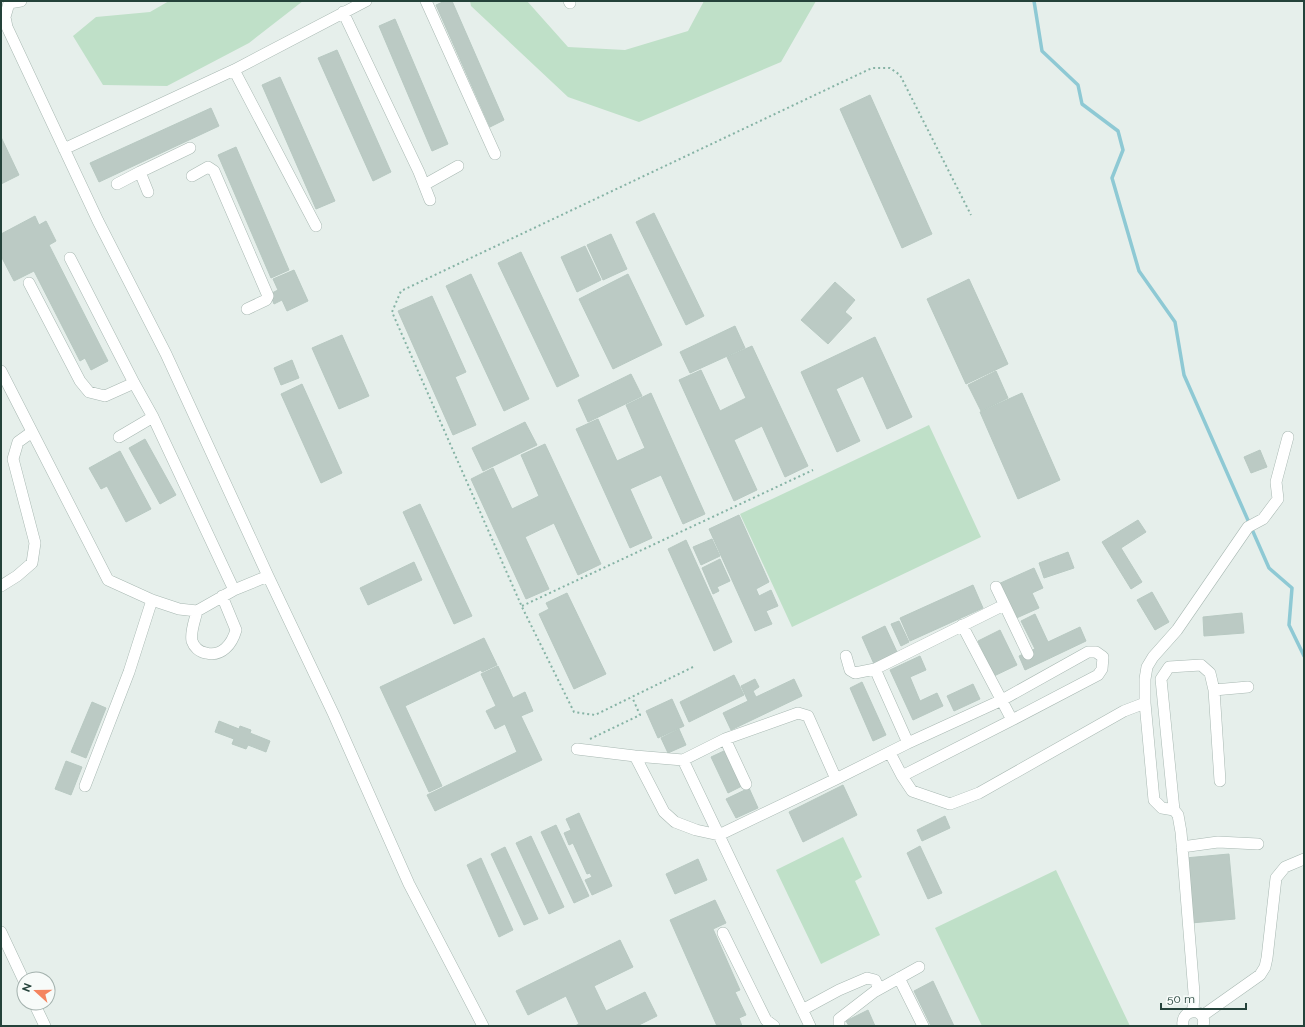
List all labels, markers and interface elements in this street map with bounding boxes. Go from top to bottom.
north arrow [16,971,56,1011]
text: N [20,981,35,994]
scale bar [1161,985,1246,1011]
text: 50 m [1167,992,1195,1006]

